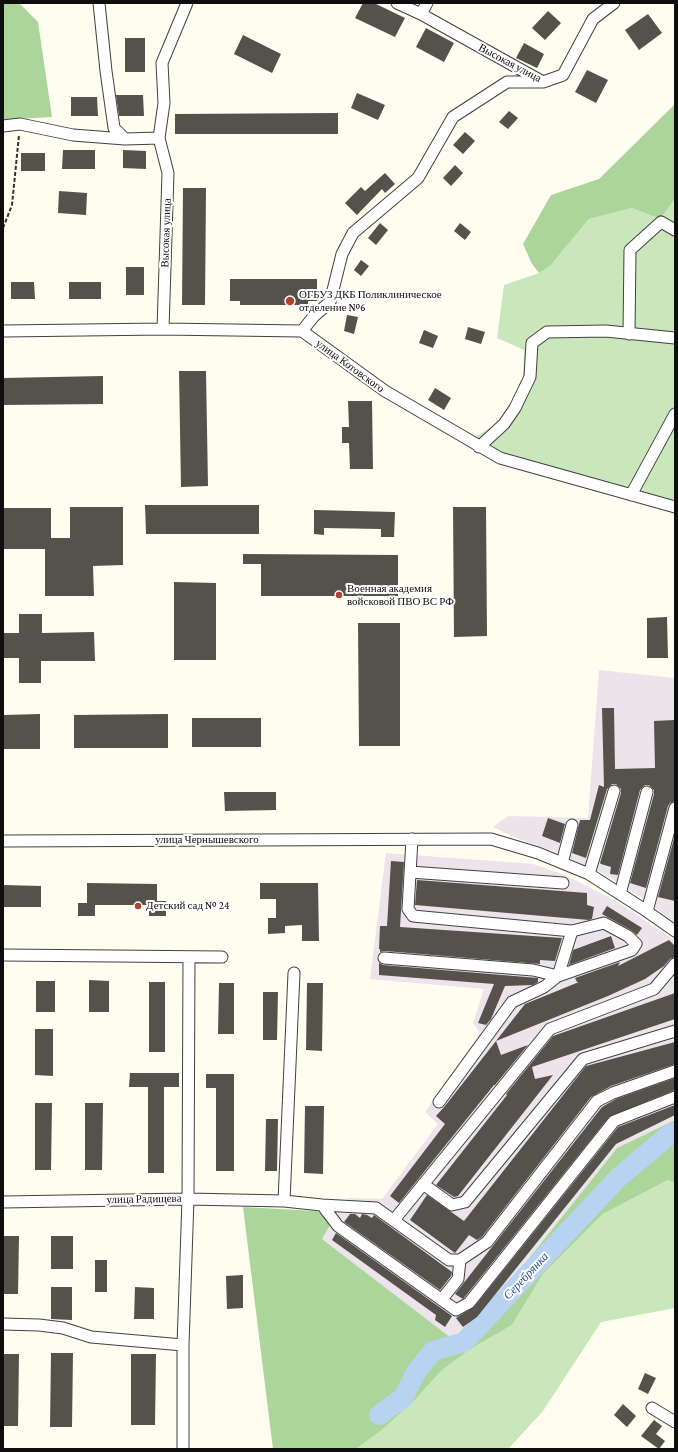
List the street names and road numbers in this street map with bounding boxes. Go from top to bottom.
street label: Высокая улица [476,41,544,85]
street label: Высокая улица [158,198,174,268]
street label: улица Котовского [313,337,387,395]
street label: улица Чернышевского [155,833,259,847]
street label: улица Радищева [106,1192,182,1206]

